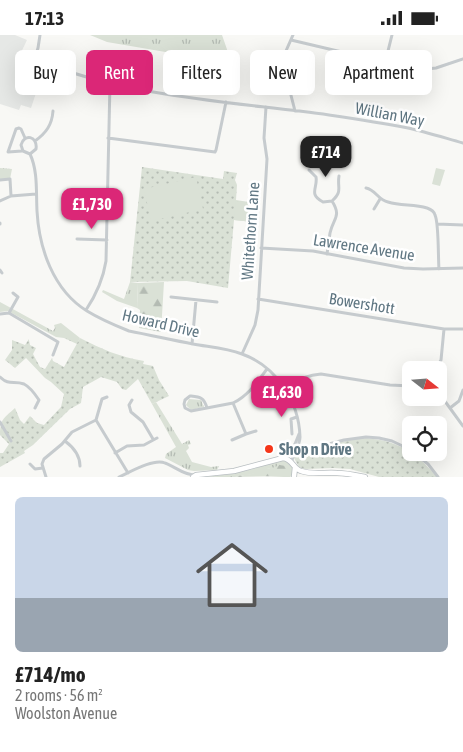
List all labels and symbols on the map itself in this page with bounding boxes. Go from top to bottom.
street label: Willian Way [354,98,426,131]
pin: £714 [296,135,356,178]
street label: Whitethorn Lane [238,182,262,280]
pin: £1,730 [51,187,133,230]
street label: Lawrence Avenue [312,230,416,264]
street label: Bowershott [328,289,397,317]
street label: Howard Drive [120,305,202,341]
north arrow [402,361,448,406]
pin: £1,630 [241,375,323,418]
place label: Shop n Drive [279,440,352,458]
marker: Shop n Drive [263,443,275,455]

